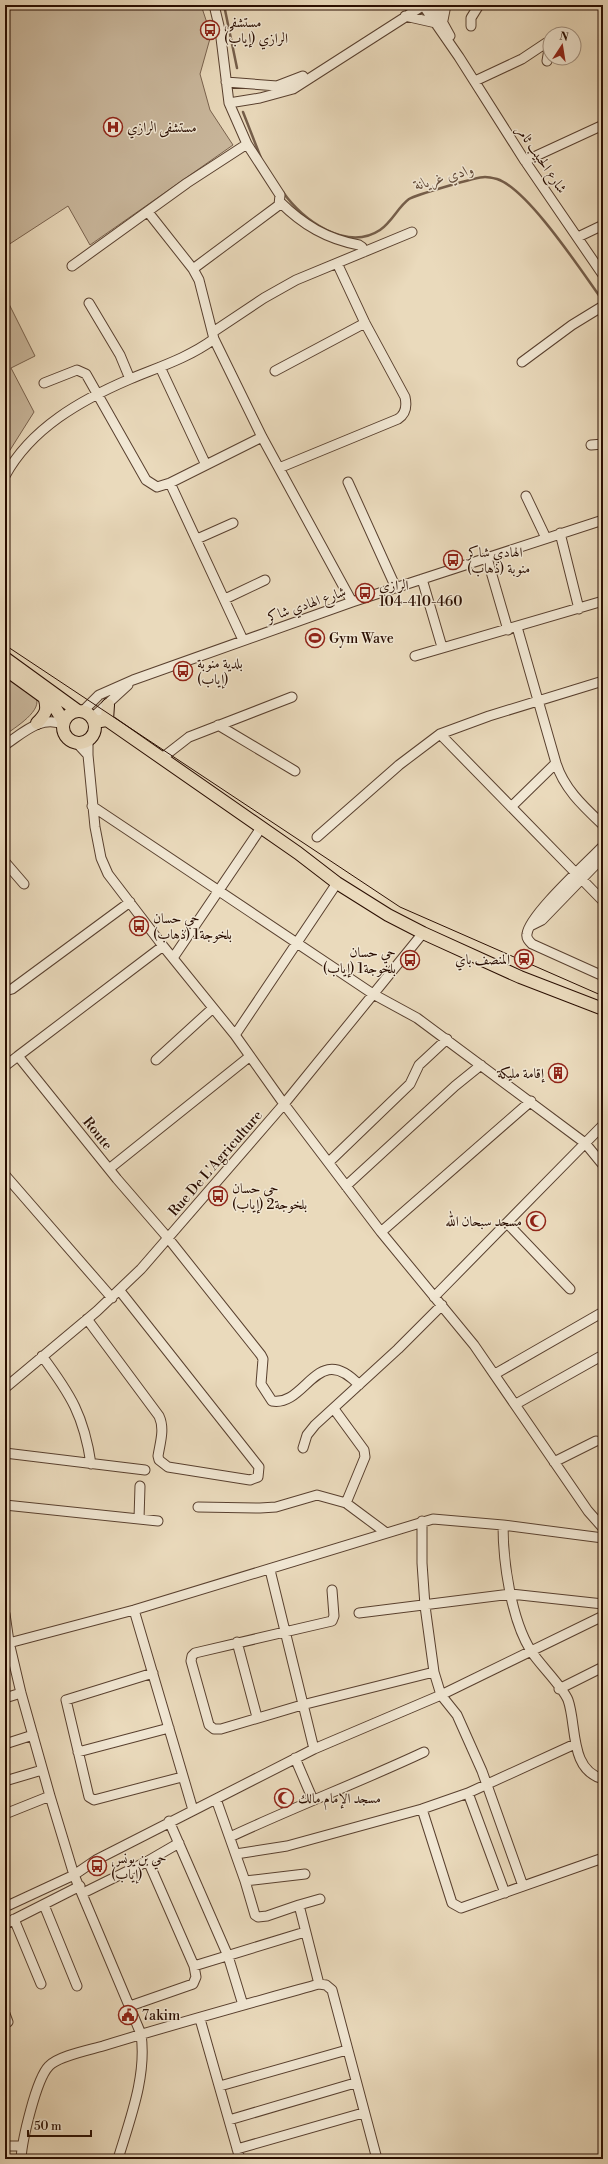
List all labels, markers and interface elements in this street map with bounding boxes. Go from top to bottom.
place label: مستشفى الرازي (إياب) [224,14,288,50]
bus stop icon: مستشفى الرازي (إياب) [199,19,221,41]
north arrow [542,26,582,66]
text: N [558,29,570,45]
hospital icon: مستشفى الرازي [102,116,124,138]
place label: مستشفى الرازي [127,119,197,139]
street label: شارع الحبيب ثامر [510,122,571,198]
water label: وادي غريانة [410,160,477,197]
place label: الهادي شاكر منوبة (ذهاب) [465,544,530,578]
bus stop icon: الهادي شاكر منوبة (ذهاب) [442,549,464,571]
place label: الرازي 104-410-460 [379,577,463,611]
bus stop icon: الرازي 104-410-460 [354,582,376,604]
street label: شارع الهادي شاكر [262,583,349,629]
sports icon: Gym Wave [304,627,326,649]
place label: Gym Wave [329,630,394,648]
place label: بلدية منوبة (إياب) [197,655,243,689]
bus stop icon: بلدية منوبة (إياب) [172,660,194,682]
place label: حي حسان بلخوجة1 (ذهاب) [153,910,232,944]
bus stop icon: حي حسان بلخوجة1 (ذهاب) [128,915,150,937]
place label: حي حسان بلخوجة1 (إياب) [323,944,396,978]
station icon: المنصف باي [513,948,535,970]
bus stop icon: حي حسان بلخوجة1 (إياب) [399,949,421,971]
place label: المنصف باي [455,951,510,971]
building icon: إقامة مليكة [547,1062,569,1084]
place label: إقامة مليكة [496,1065,545,1083]
street label: Rue De L'Agriculture [165,1107,267,1220]
street label: Route [78,1113,116,1154]
place label: حي حسان بلخوجة2 (إياب) [232,1180,307,1214]
bus stop icon: حي حسان بلخوجة2 (إياب) [207,1185,229,1207]
place label: مسجد سبحان الله [445,1210,522,1231]
mosque icon: مسجد سبحان الله [525,1210,547,1232]
mosque icon: مسجد الإمام مالك [273,1787,295,1809]
place label: مسجد الإمام مالك [298,1790,381,1811]
place label: حي بن يونس (إياب) [111,1850,167,1884]
bus stop icon: حي بن يونس (إياب) [86,1855,108,1877]
public building icon: 7akim [117,2004,139,2026]
place label: 7akim [142,2007,180,2025]
scale bar [28,2112,91,2138]
text: 50 m [34,2119,62,2134]

